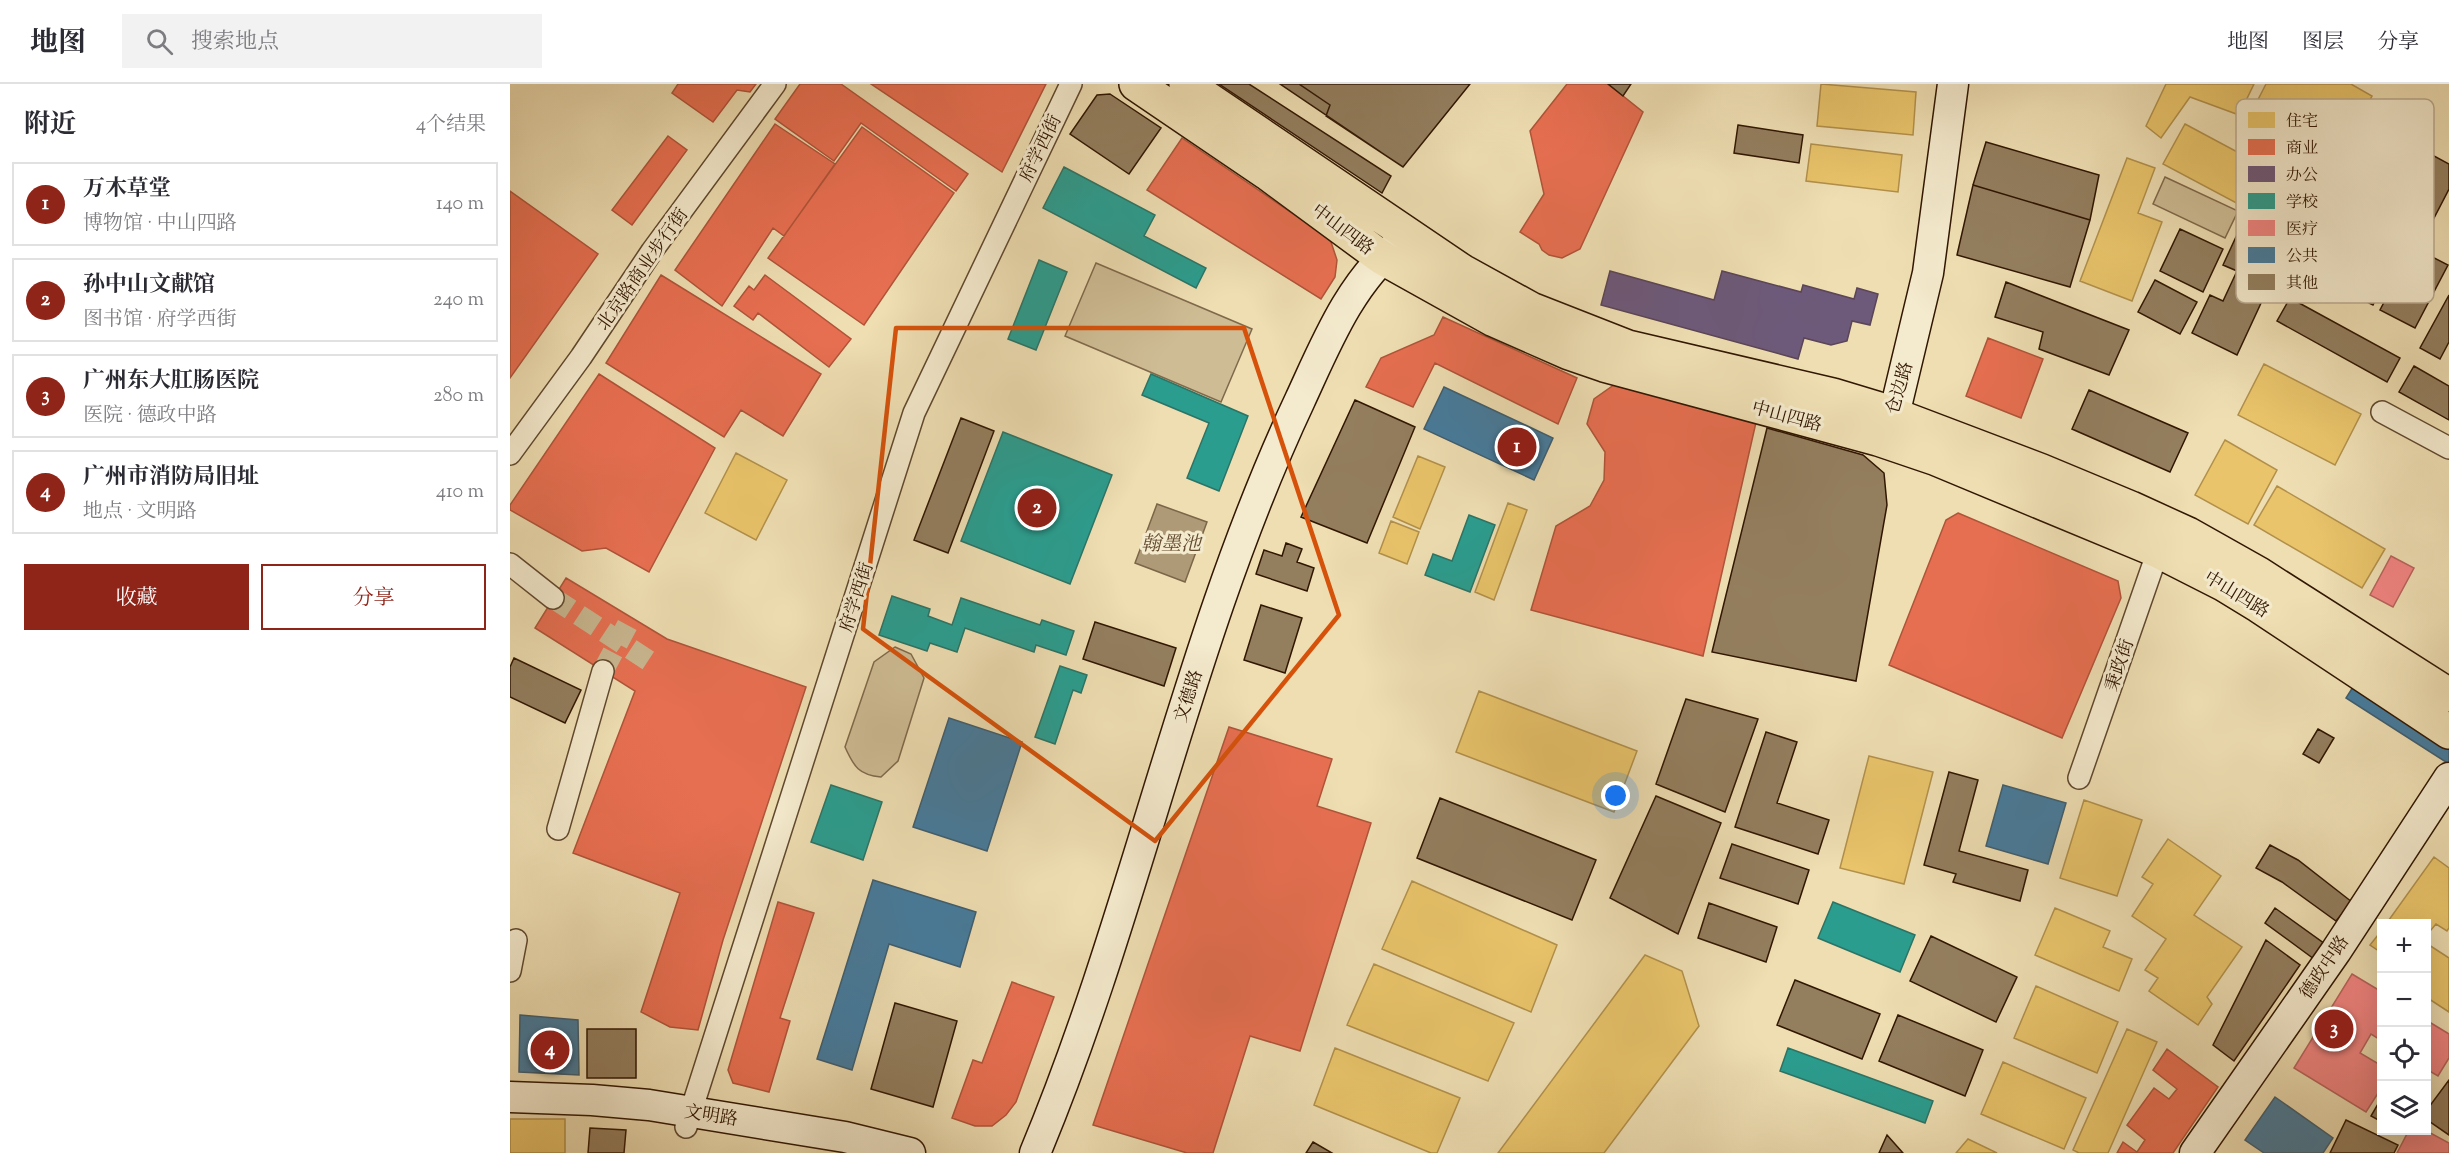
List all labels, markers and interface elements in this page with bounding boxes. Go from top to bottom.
search box [122,14,542,68]
text: 地图 [30,24,86,64]
icon: search [143,25,176,58]
text: 搜索地点 [191,27,279,59]
text: 地图 [2227,28,2269,58]
text: 图层 [2302,28,2344,58]
text: 分享 [2377,28,2419,58]
legend [2236,99,2434,303]
text: 附近 [24,107,76,144]
text: 4个结果 [416,111,486,140]
street label: 府学西街 [1014,111,1069,187]
text: 住宅 [2286,111,2318,134]
text: 商业 [2286,138,2318,161]
text: 办公 [2286,165,2318,188]
text: 万木草堂 [83,174,171,206]
text: 1 [42,190,49,219]
text: 140 m [436,190,484,219]
text: 学校 [2286,192,2318,215]
street label: 中山四路 [1305,199,1378,263]
street label: 北京路商业步行街 [592,204,696,337]
text: 博物馆 · 中山四路 [83,210,237,239]
text: 医疗 [2286,219,2318,242]
text: 公共 [2286,246,2318,269]
text: 孙中山文献馆 [83,270,215,302]
text: 其他 [2286,273,2318,296]
text: 2 [41,286,50,315]
text: 240 m [433,286,484,315]
text: 图书馆 · 府学西街 [83,306,237,335]
street label: 仓边路 [1881,359,1921,418]
text: 广州东大肛肠医院 [83,366,259,398]
text: 3 [41,382,50,411]
text: 280 m [433,382,484,411]
street label: 中山四路 [1748,396,1825,440]
text: 医院 · 德政中路 [83,402,217,431]
pin: 1 [1498,424,1536,470]
text: 广州市消防局旧址 [83,462,259,494]
text: 4 [40,478,51,507]
text: 410 m [436,478,484,507]
pin: 2 [1018,486,1056,530]
text: 地点 · 文明路 [83,498,197,527]
water label: 翰墨池 [1141,531,1203,560]
street label: 府学西街 [834,559,881,636]
button: 收藏 [24,564,249,630]
button: 分享 [261,564,486,630]
street label: 中山四路 [2198,566,2274,625]
street label: 秉政街 [2100,636,2142,695]
street label: 文德路 [1169,667,1211,726]
your location [1601,781,1630,810]
map controls [2377,919,2431,1135]
button: + [2377,919,2431,973]
street label: 德政中路 [2295,931,2357,1005]
button: − [2377,973,2431,1027]
pin: 3 [2314,1006,2354,1052]
button: locate [2377,1027,2431,1081]
pin: 4 [530,1028,570,1072]
button: layers [2377,1081,2431,1135]
street label: 文明路 [682,1100,739,1134]

